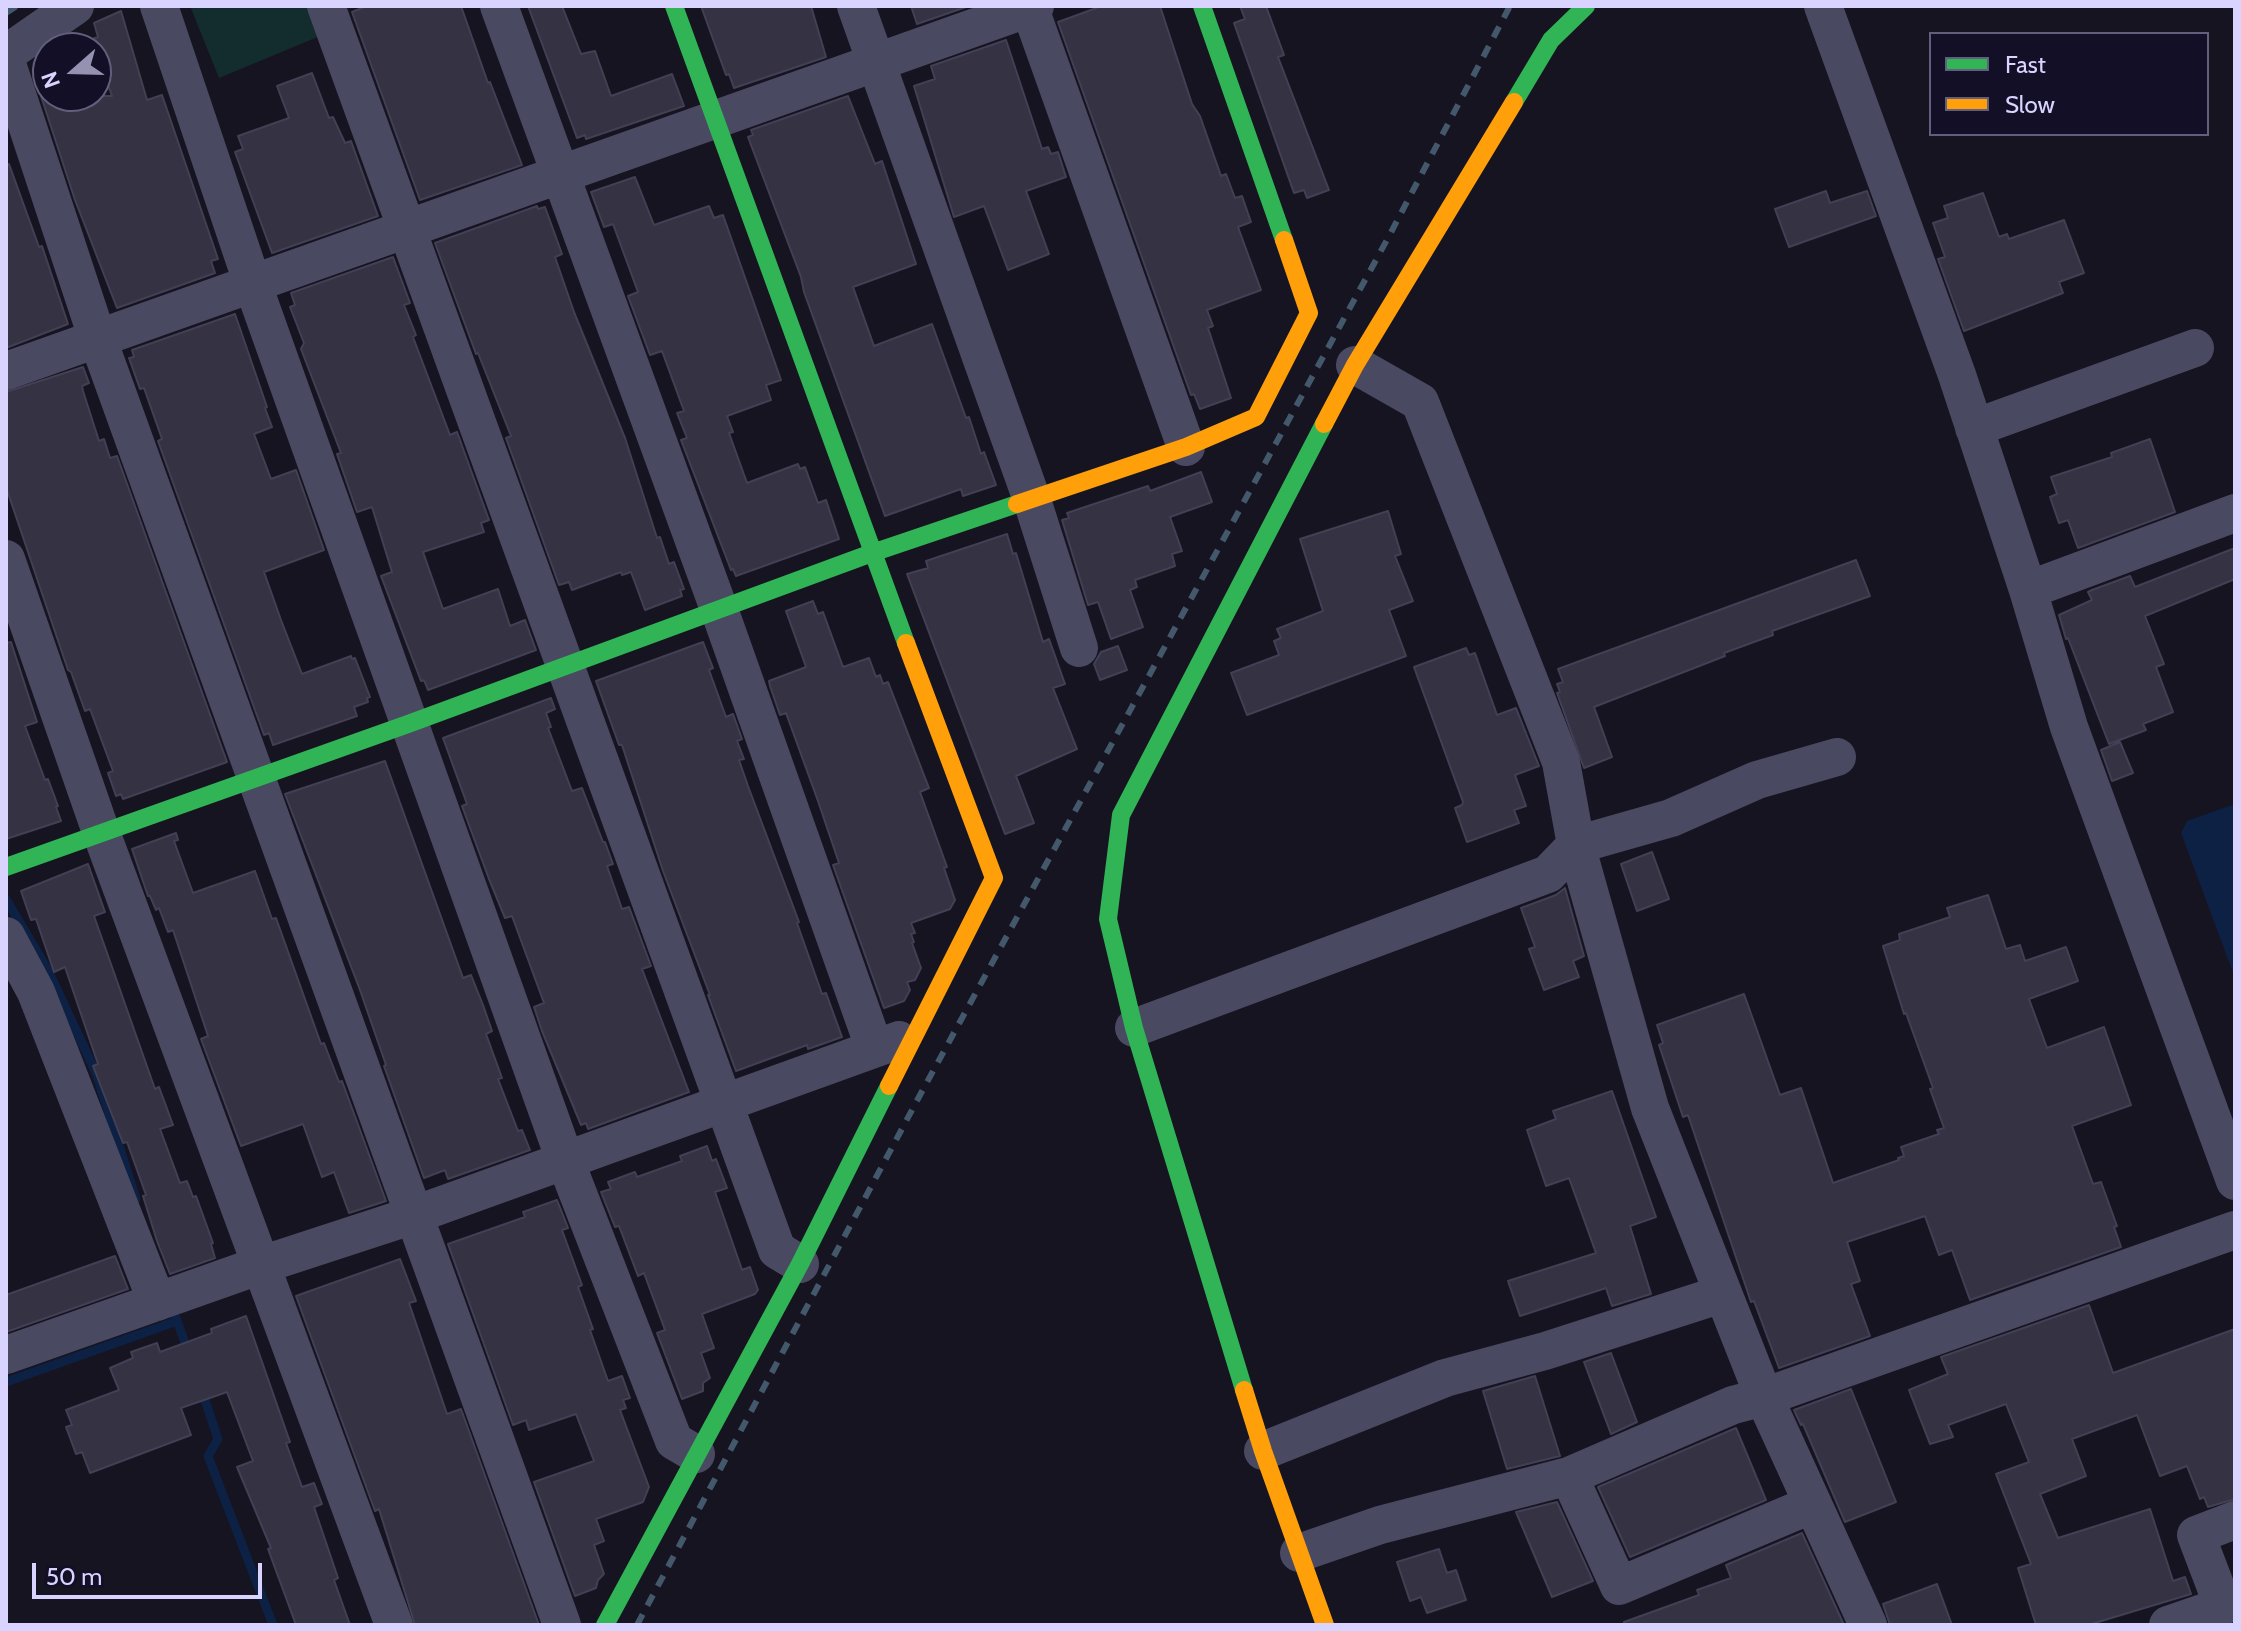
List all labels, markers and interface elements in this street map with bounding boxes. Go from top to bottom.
north arrow [32,32,112,112]
legend [1929,32,2209,136]
text: Fast [2005,50,2046,79]
text: N [36,68,66,92]
text: Slow [2005,90,2055,119]
scale bar [36,1547,266,1597]
text: 50 m [46,1562,102,1591]

